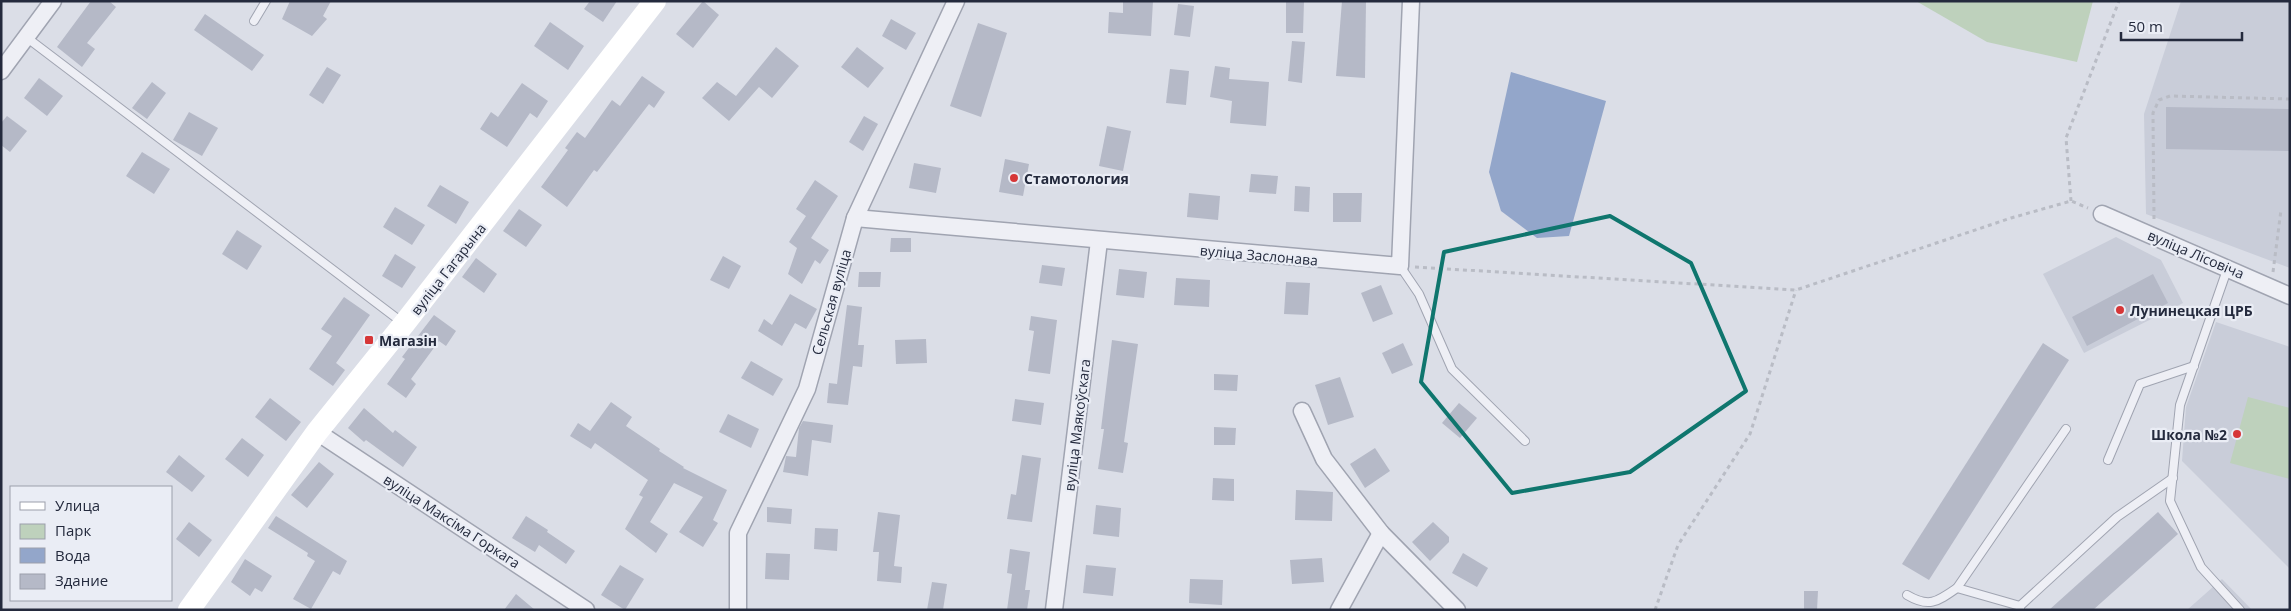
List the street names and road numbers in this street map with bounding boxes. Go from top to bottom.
street label: вуліца Гагарына [406,219,490,319]
street label: вуліца Лісовіча [2145,225,2247,283]
street label: вуліца Заслонава [1199,240,1319,270]
street label: Сельская вуліца [807,247,855,357]
street label: вуліца Маякоўскага [1059,358,1095,492]
street label: вуліца Максіма Горкага [380,470,524,572]

